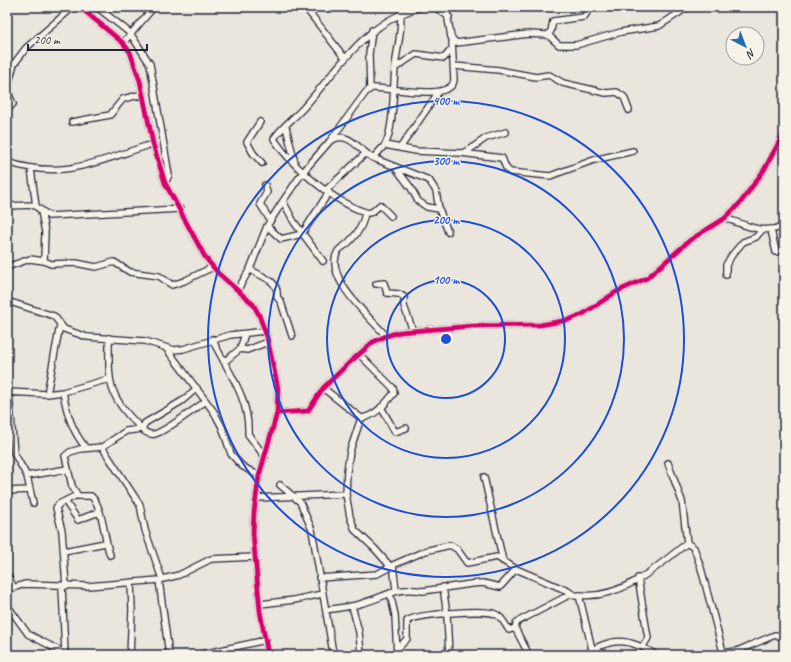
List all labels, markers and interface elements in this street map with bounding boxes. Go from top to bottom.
scale bar [28,26,147,52]
north arrow [725,26,765,66]
text: 200 m [34,32,61,48]
text: N [743,46,759,62]
text: 400 m [433,93,460,109]
text: 300 m [433,153,460,169]
text: 200 m [433,212,460,228]
text: 100 m [433,272,460,288]
centre of rings [439,332,453,346]

